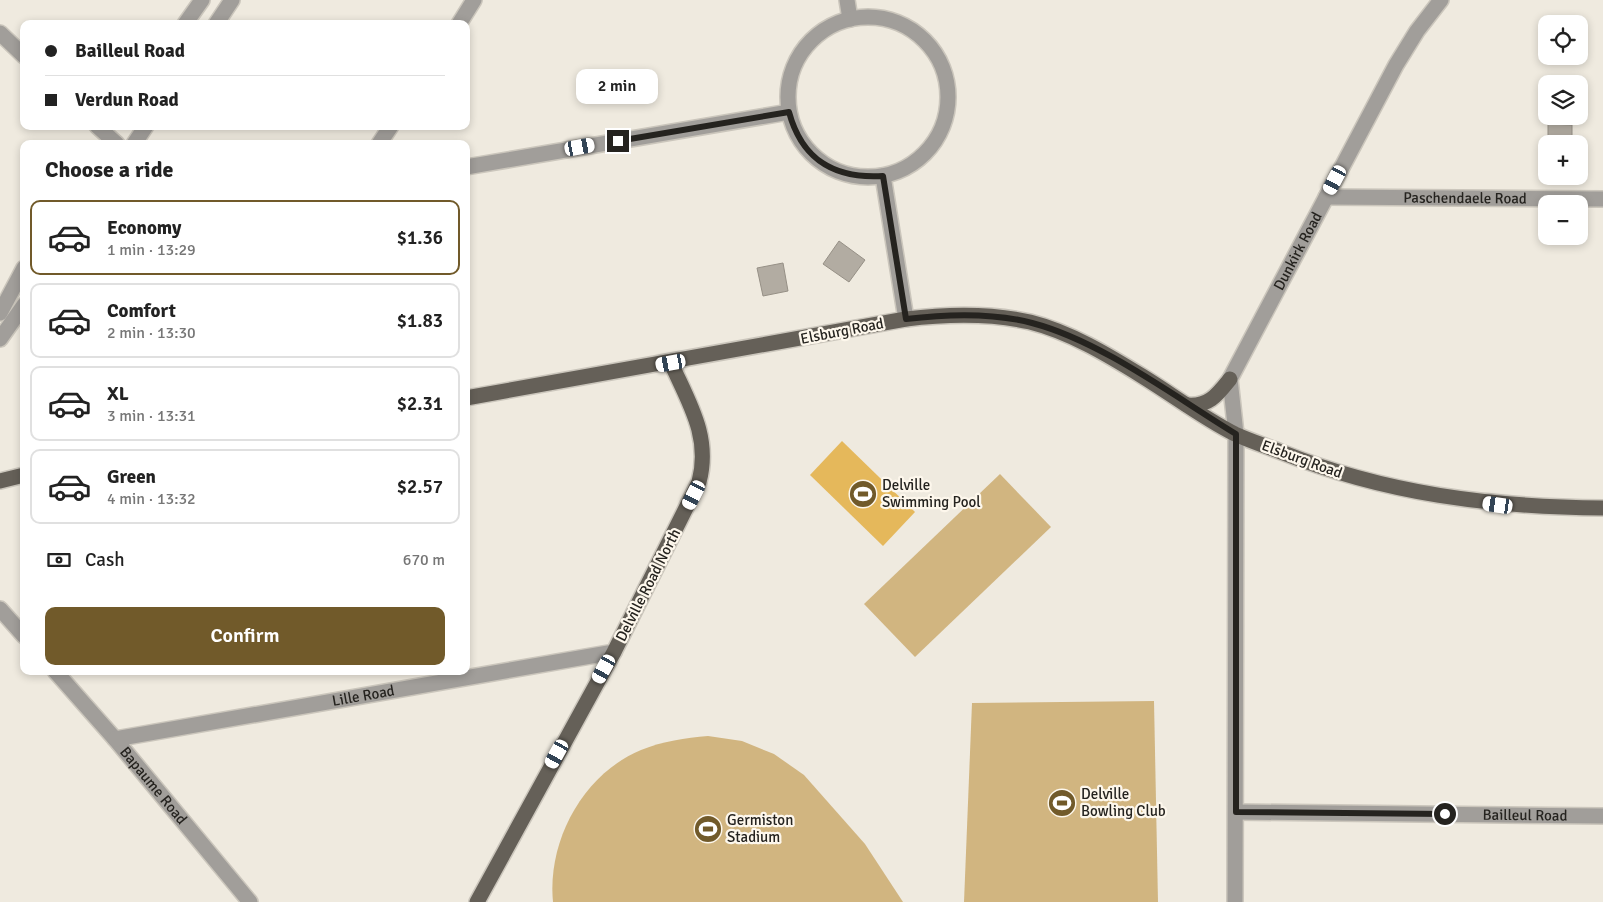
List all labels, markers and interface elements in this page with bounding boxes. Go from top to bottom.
map controls [1538,15,1588,245]
button: locate [1538,15,1588,65]
text: Bailleul Road [75,39,185,63]
callout: 2 min [577,68,659,104]
button: layers [1538,75,1588,125]
text: 2 min [598,76,636,96]
text: Verdun Road [75,88,179,112]
route end [607,130,629,152]
button: + [1538,135,1588,185]
car [563,137,596,157]
text: Choose a ride [45,156,173,183]
car [1321,163,1348,197]
street label: Paschendaele Road [1403,189,1527,207]
button: − [1538,195,1588,245]
street label: Dunkirk Road [1270,209,1326,293]
icon: car [47,215,92,260]
text: Economy [107,216,181,240]
text: $1.36 [397,226,443,250]
text: 1 min · 13:29 [107,240,196,260]
icon: car [47,298,92,343]
text: Comfort [107,299,176,323]
text: $1.83 [397,309,443,333]
street label: Elsburg Road [799,314,885,348]
text: 2 min · 13:30 [107,323,196,343]
car [654,353,687,373]
icon: car [47,381,92,426]
text: XL [107,382,129,406]
text: $2.31 [397,392,443,416]
text: 3 min · 13:31 [107,406,196,426]
street label: Elsburg Road [1259,436,1345,482]
icon: car [47,464,92,509]
text: Green [107,465,156,489]
text: $2.57 [397,475,443,499]
place label: Delville Swimming Pool [882,476,981,511]
car [680,478,707,512]
sports icon: Delville Swimming Pool [848,479,878,509]
text: 4 min · 13:32 [107,489,196,509]
car [1482,495,1513,515]
street label: Delville Road North [612,526,684,644]
icon: cash [45,546,73,574]
text: Cash [85,548,125,572]
text: 670 m [403,550,445,570]
button: Confirm [45,607,445,665]
car [590,652,617,686]
street label: Lille Road [331,681,396,710]
car [543,737,570,771]
street label: Bapaume Road [116,743,191,828]
place label: Delville Bowling Club [1081,785,1166,820]
sports icon: Delville Bowling Club [1047,788,1077,818]
route start [1434,803,1456,825]
street label: Bailleul Road [1482,806,1568,825]
place label: Germiston Stadium [727,811,793,846]
sports icon: Germiston Stadium [693,814,723,844]

